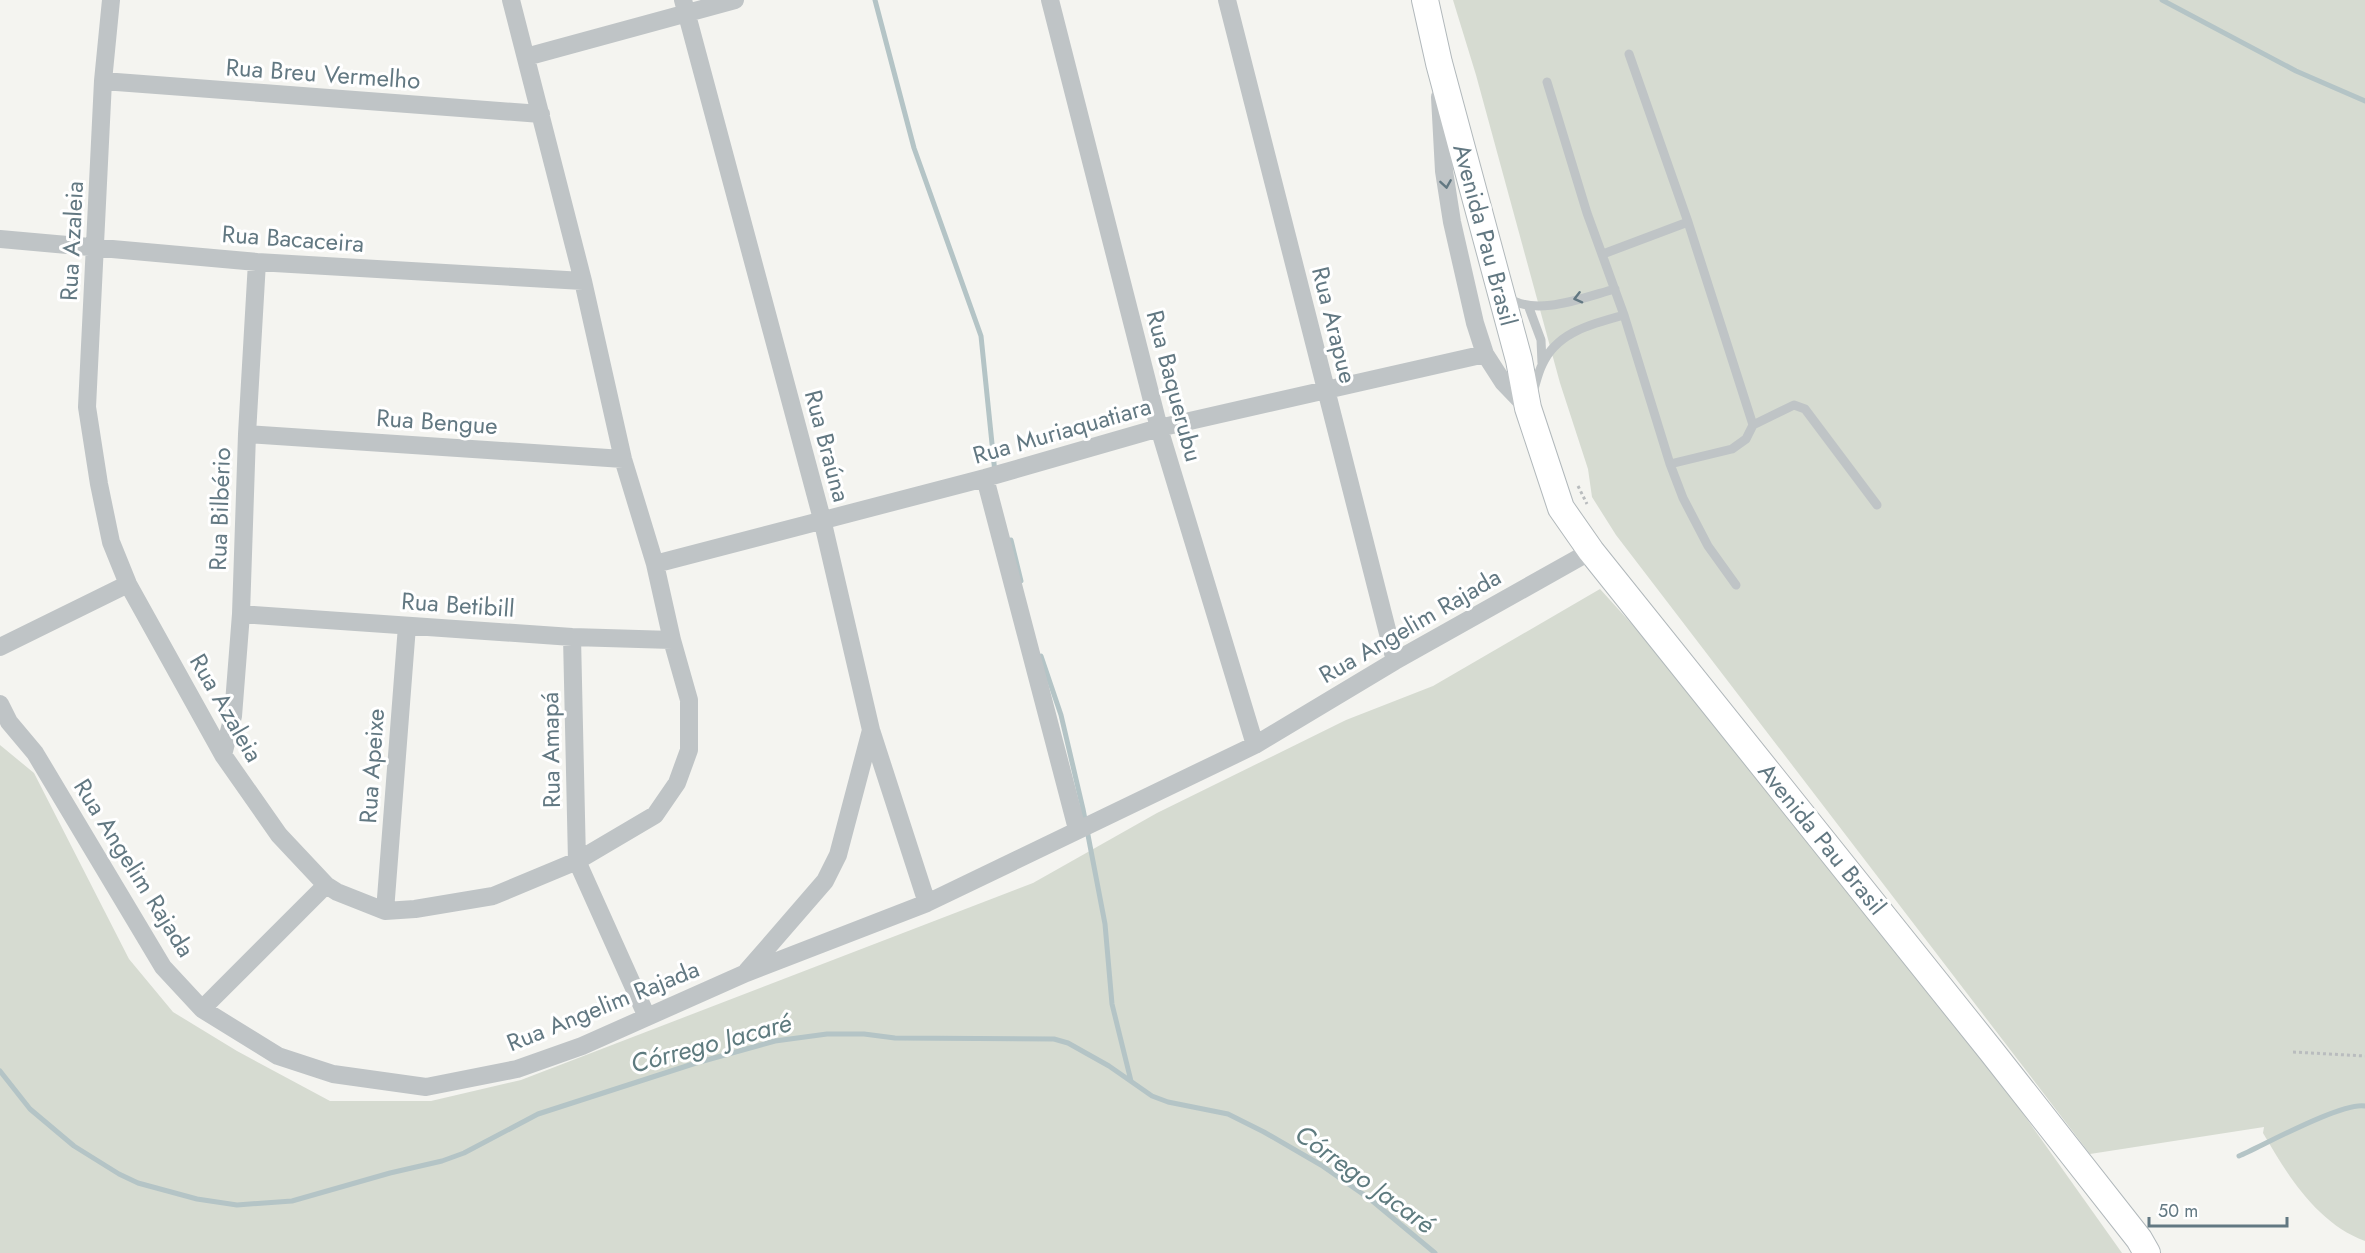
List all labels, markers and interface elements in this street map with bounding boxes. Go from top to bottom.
street label: Rua Breu Vermelho [225,49,422,98]
street label: Avenida Pau Brasil [1444,140,1527,330]
one-way arrow [1439,179,1451,189]
street label: Rua Azaleia [51,180,92,302]
street label: Rua Bacaceira [221,216,365,261]
street label: Rua Arapue [1303,263,1366,387]
one-way arrow [1573,291,1583,304]
street label: Rua Baquerubu [1137,306,1212,465]
street label: Rua Braúna [796,386,859,506]
street label: Rua Muriaquatiara [969,388,1155,473]
street label: Rua Bengue [375,400,499,443]
street label: Rua Bilbério [200,447,239,571]
street label: Rua Angelim Rajada [1312,559,1507,692]
street label: Rua Betibill [400,583,516,626]
street label: Rua Azaleia [181,647,272,768]
street label: Rua Amapá [532,692,569,808]
street label: Rua Apeixe [350,707,393,825]
street label: Avenida Pau Brasil [1750,755,1895,922]
street label: Rua Angelim Rajada [65,772,204,964]
street label: Rua Angelim Rajada [501,951,704,1060]
water label: Córrego Jacaré [626,1003,797,1083]
water label: Córrego Jacaré [1287,1115,1444,1243]
scale bar [2149,1190,2287,1228]
text: 50 m [2158,1198,2198,1224]

